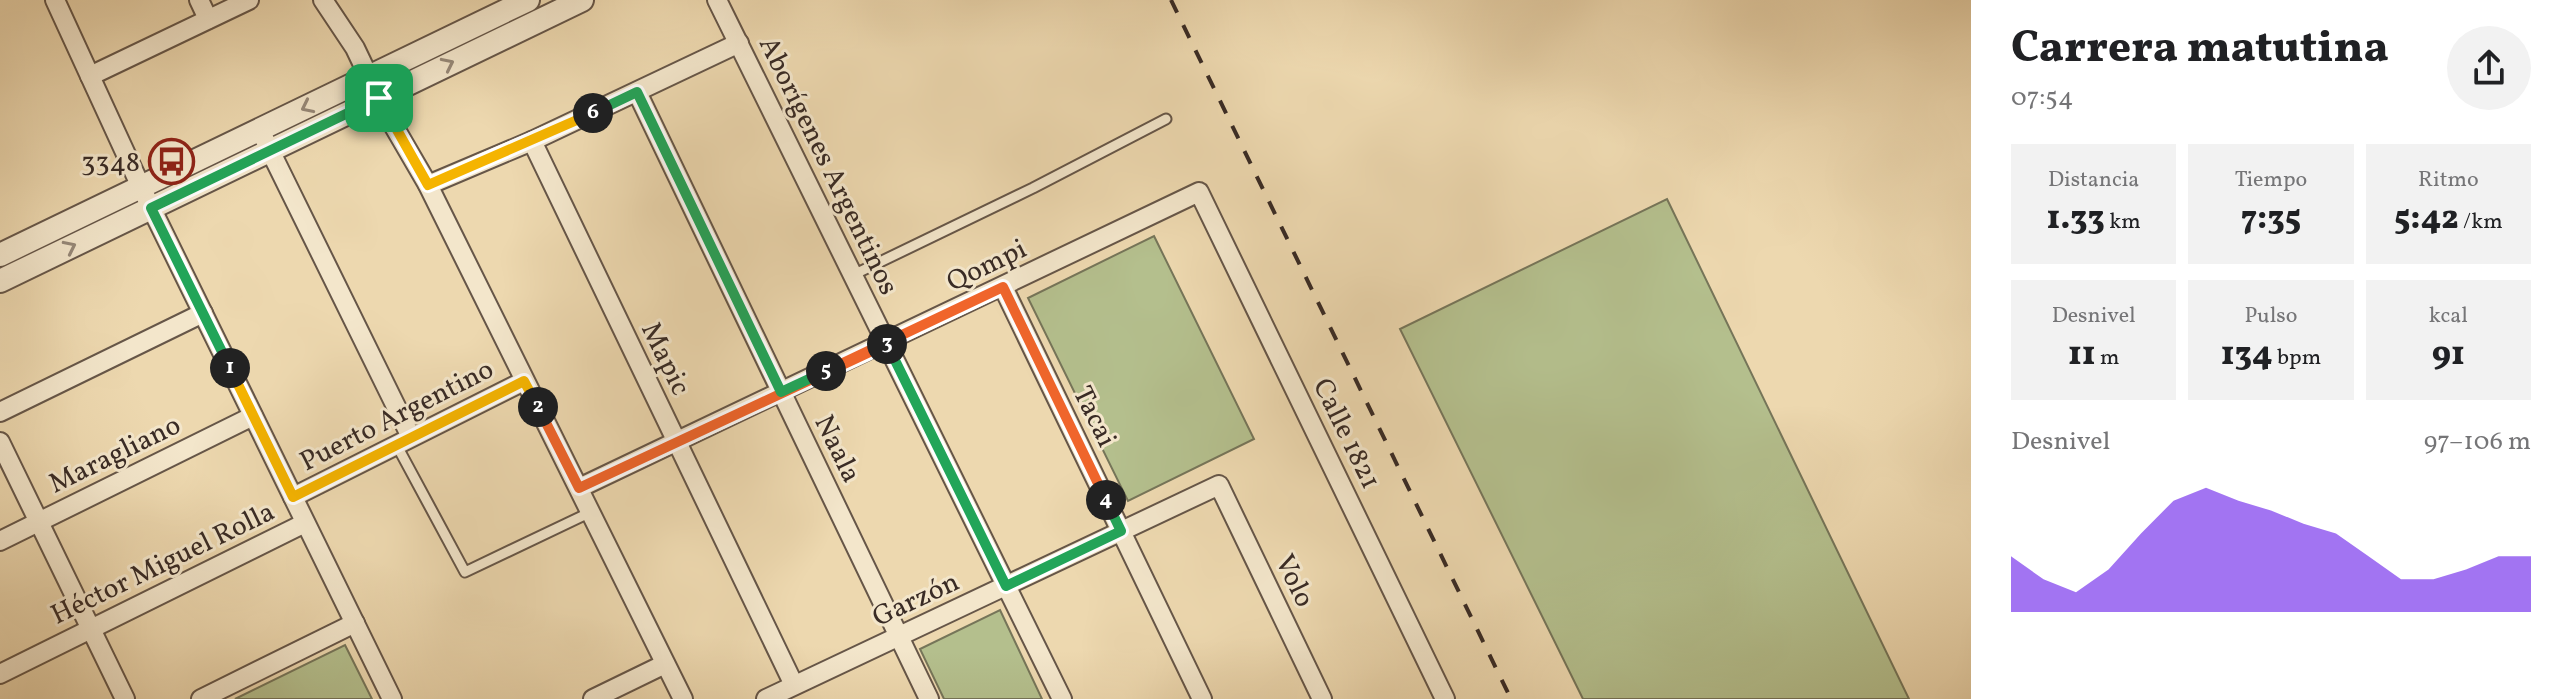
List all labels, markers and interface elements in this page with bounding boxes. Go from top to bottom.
text: Carrera matutina [2011,19,2389,80]
button: share [2447,26,2531,110]
street label: Aborígenes Argentinos [748,30,907,302]
one-way arrow [440,58,455,74]
pin [345,64,413,132]
icon: arrive [357,76,401,120]
text: 07:54 [2011,80,2073,116]
pin: 6 [573,93,613,133]
one-way arrow [301,97,315,113]
text: 6 [587,97,599,128]
bus stop icon: 3348 [147,137,195,185]
place label: 3348 [81,144,140,183]
text: Distancia [2048,165,2139,196]
text: Tiempo [2235,165,2307,196]
text: Ritmo [2418,165,2479,196]
text: 1.33 [2047,196,2105,243]
text: 7:35 [2241,196,2301,243]
text: 5:42 [2394,196,2459,243]
text: km [2105,207,2141,238]
text: /km [2459,207,2503,238]
street label: Qompi [941,230,1034,302]
one-way arrow [62,241,77,257]
text: Desnivel [2052,301,2136,332]
text: Pulso [2245,301,2297,332]
text: kcal [2429,301,2468,332]
street label: Mapic [630,316,699,402]
pin: 3 [867,324,907,364]
text: 3 [881,328,893,359]
text: 11 [2068,332,2096,379]
text: 134 [2221,332,2273,379]
text: 91 [2432,332,2465,379]
text: m [2096,343,2119,374]
text: bpm [2273,343,2321,374]
pin: 1 [210,348,250,388]
street label: Puerto Argentino [294,351,501,482]
pin: 5 [806,351,846,391]
text: 1 [226,352,234,383]
text: 5 [821,355,831,386]
street label: Calle 1821 [1302,372,1389,496]
street label: Tacai [1062,380,1125,454]
pin: 2 [518,387,558,427]
text: 2 [532,391,544,422]
street label: Maragliano [43,407,188,504]
street label: Naala [804,409,870,490]
text: Desnivel [2011,424,2110,460]
text: 97–106 m [2424,424,2531,460]
pin: 4 [1086,480,1126,520]
text: 4 [1099,484,1113,515]
street label: Héctor Miguel Rolla [45,493,281,635]
street label: Volo [1264,548,1323,614]
street label: Garzón [866,563,966,637]

